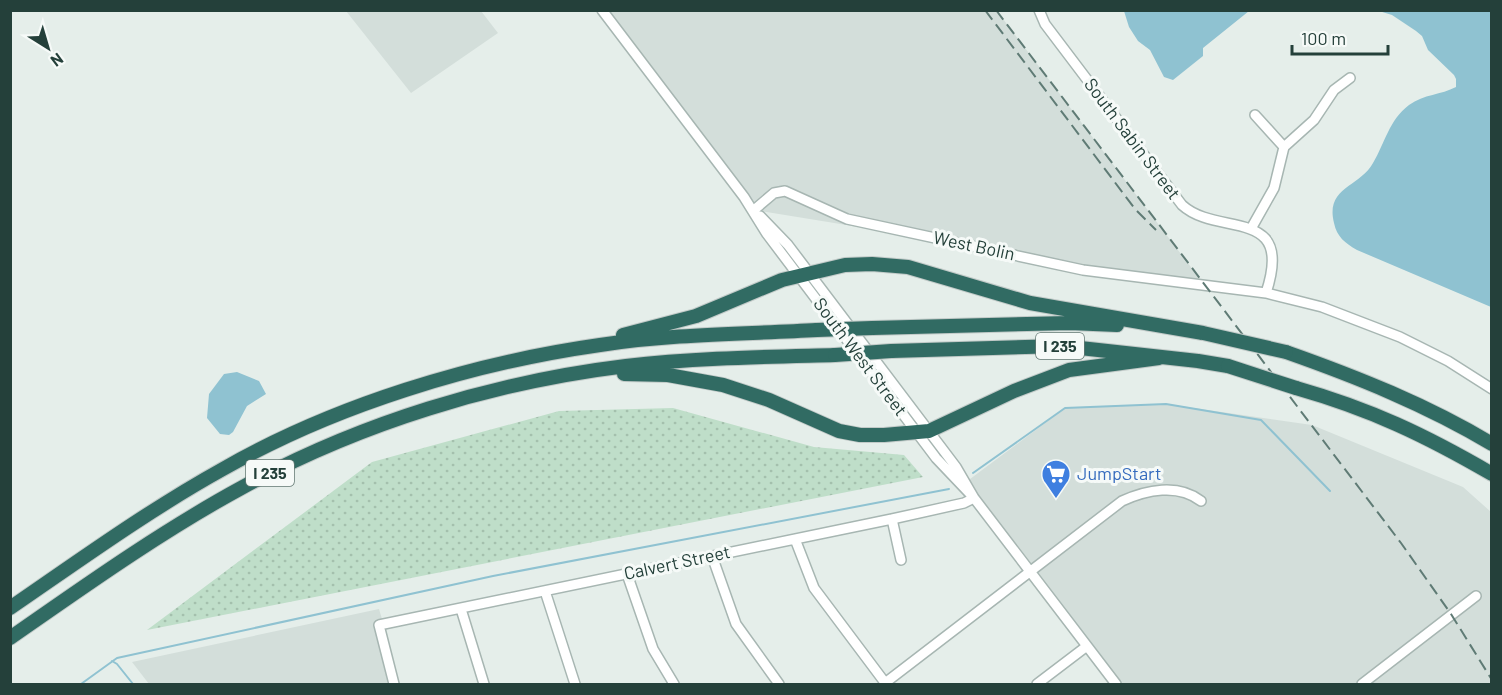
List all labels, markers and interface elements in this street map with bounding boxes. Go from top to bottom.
north arrow [18,18,78,78]
scale bar [1292,18,1388,56]
text: 100 m [1301,27,1346,49]
text: N [47,50,67,71]
street label: South Sabin Street [1080,73,1186,203]
street label: West Bolin [931,226,1017,264]
street label: South West Street [809,293,912,420]
road number: I 235 [1036,333,1084,359]
supermarket icon: JumpStart [1040,458,1072,500]
road number: I 235 [246,460,294,486]
place label: JumpStart [1077,462,1161,484]
street label: Calvert Street [622,540,732,584]

